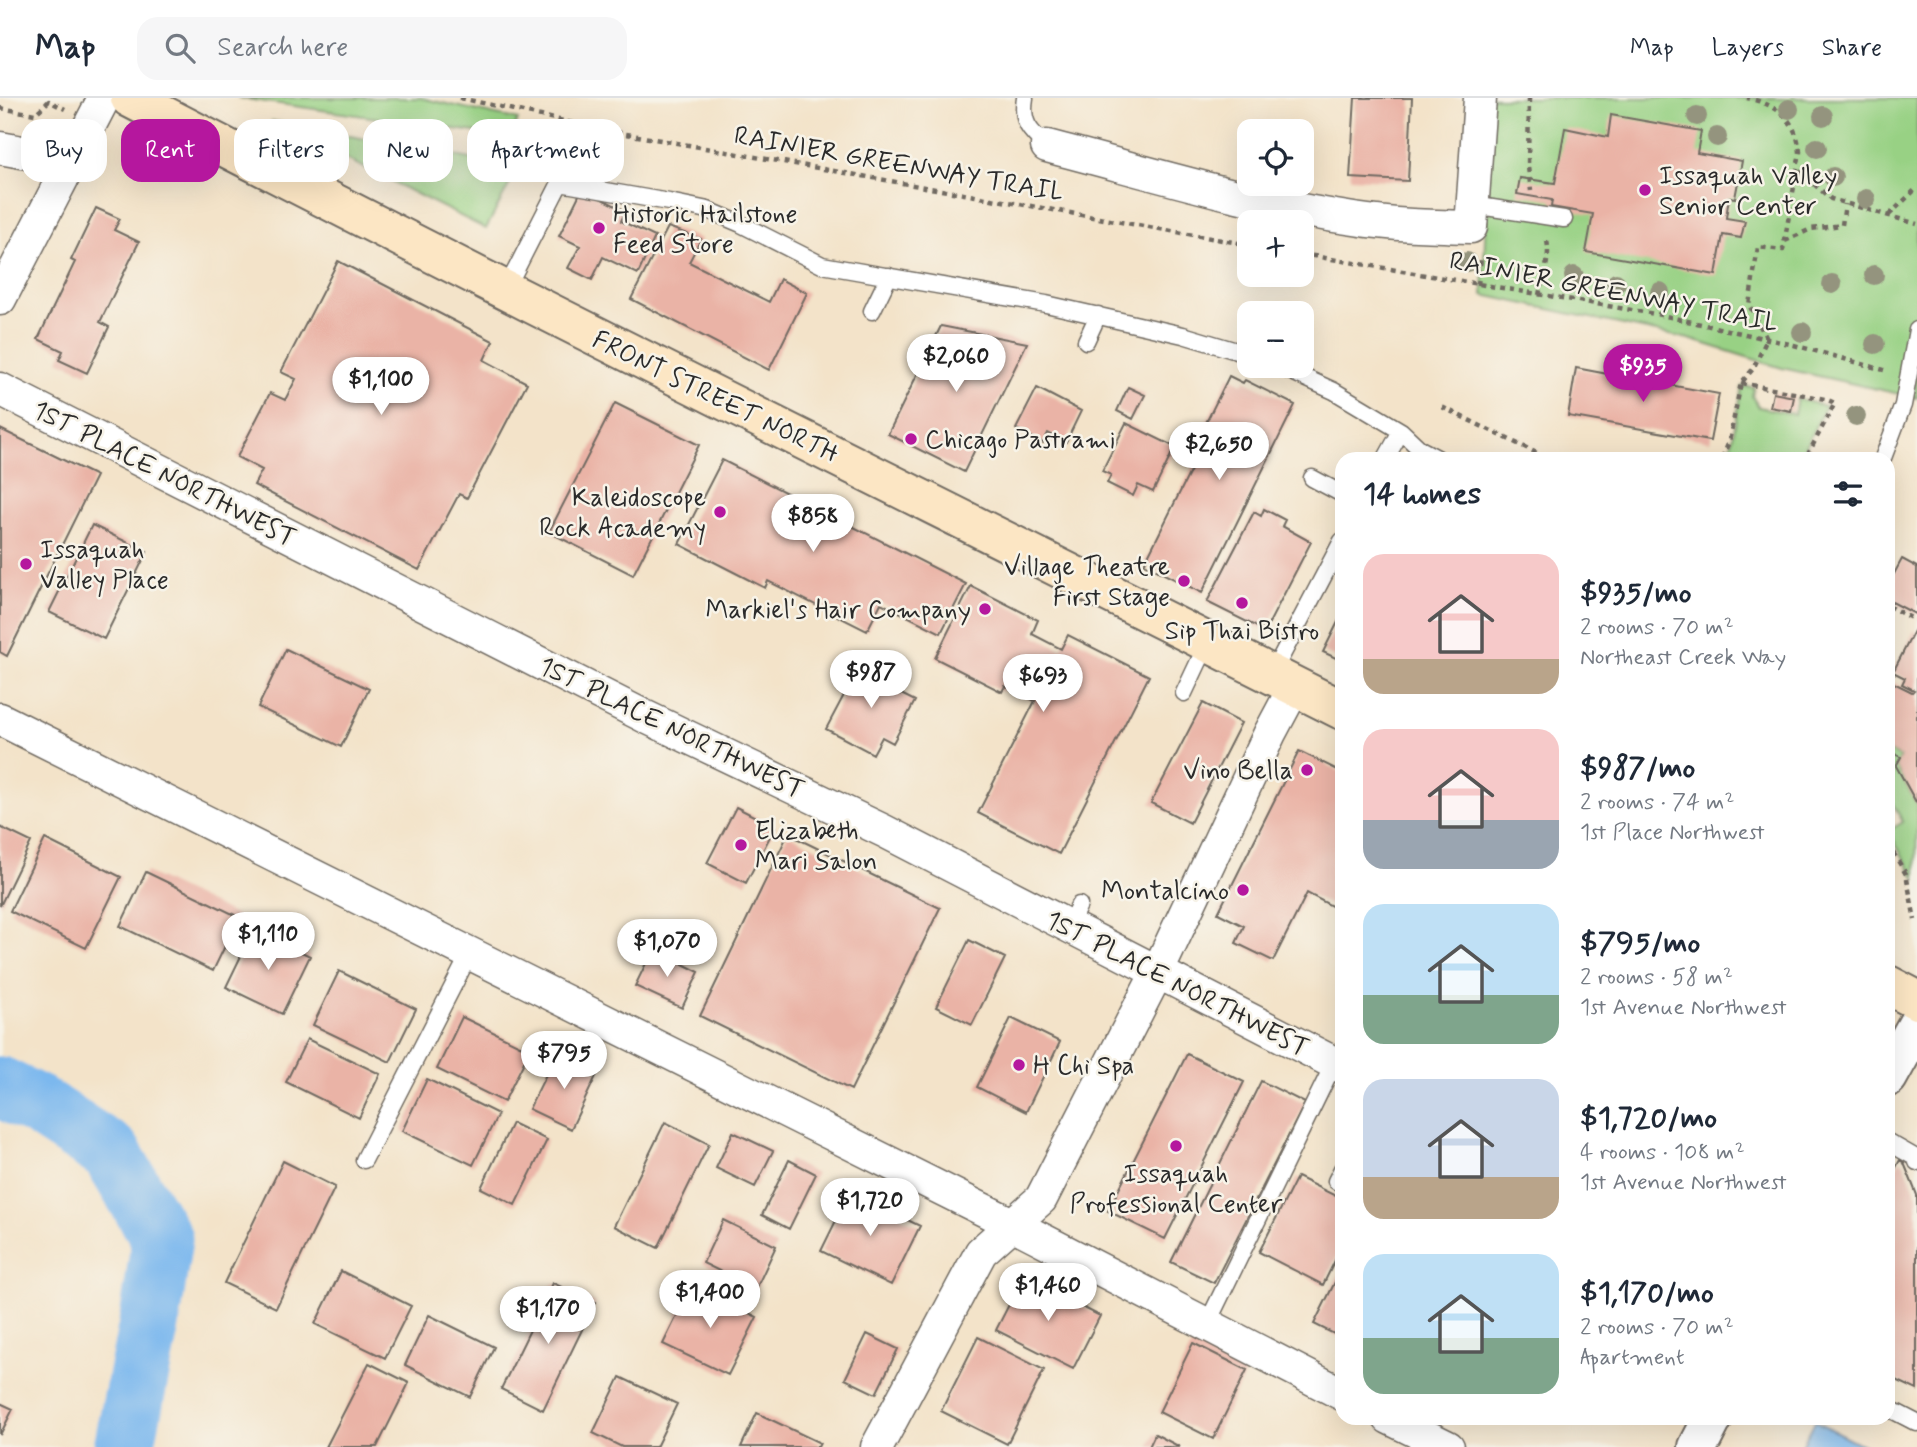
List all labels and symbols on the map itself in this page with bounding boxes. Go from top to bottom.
street label: RAINIER GREENWAY TRAIL [731,119,1066,211]
place label: Issaquah Valley Senior Center [1659,160,1837,224]
marker: Issaquah Valley Senior Center [1637,182,1653,198]
place label: Historic Hailstone Feed Store [613,198,797,262]
marker: Historic Hailstone Feed Store [591,220,607,236]
street label: RAINIER GREENWAY TRAIL [1446,244,1781,342]
street label: FRONT STREET NORTH [586,323,844,472]
pin: $2,060 [899,334,1013,394]
pin: $935 [1602,344,1684,404]
pin: $1,100 [324,358,438,417]
street label: 1ST PLACE NORTHWEST [27,394,302,556]
pin: $2,650 [1162,422,1276,482]
place label: Chicago Pastrami [925,424,1116,458]
marker: Chicago Pastrami [903,431,919,447]
place label: Kaleidoscope Rock Academy [539,482,706,546]
pin: $858 [772,494,854,554]
marker: Kaleidoscope Rock Academy [712,504,728,520]
place label: Issaquah Valley Place [40,534,169,598]
place label: Village Theatre First Stage [1004,551,1170,617]
marker: Issaquah Valley Place [18,556,34,572]
marker: Village Theatre First Stage [1176,573,1192,589]
place label: Markiel's Hair Company [705,594,971,628]
marker: Sip Thai Bistro [1234,595,1250,611]
marker: Markiel's Hair Company [977,601,993,617]
place label: Sip Thai Bistro [1165,615,1319,649]
street label: 1ST PLACE NORTHWEST [533,650,809,808]
pin: $987 [830,650,912,710]
pin: $693 [1002,654,1084,714]
place label: Vino Bella [1183,755,1293,789]
marker: Vino Bella [1299,762,1315,778]
place label: Elizabeth Mari Salon [755,815,877,879]
marker: Elizabeth Mari Salon [733,837,749,853]
place label: Montalcino [1101,875,1229,909]
marker: Montalcino [1235,882,1251,898]
street label: 1ST PLACE NORTHWEST [1040,904,1315,1066]
pin: $1,110 [211,912,325,972]
pin: $1,070 [610,920,724,979]
pin: $795 [523,1032,605,1091]
place label: H Chi Spa [1033,1050,1134,1084]
marker: H Chi Spa [1011,1057,1027,1073]
marker: Issaquah Professional Center [1168,1138,1184,1154]
place label: Issaquah Professional Center [1070,1158,1283,1222]
pin: $1,720 [813,1178,927,1238]
pin: $1,460 [991,1264,1105,1323]
pin: $1,400 [653,1270,767,1330]
pin: $1,170 [491,1286,605,1346]

